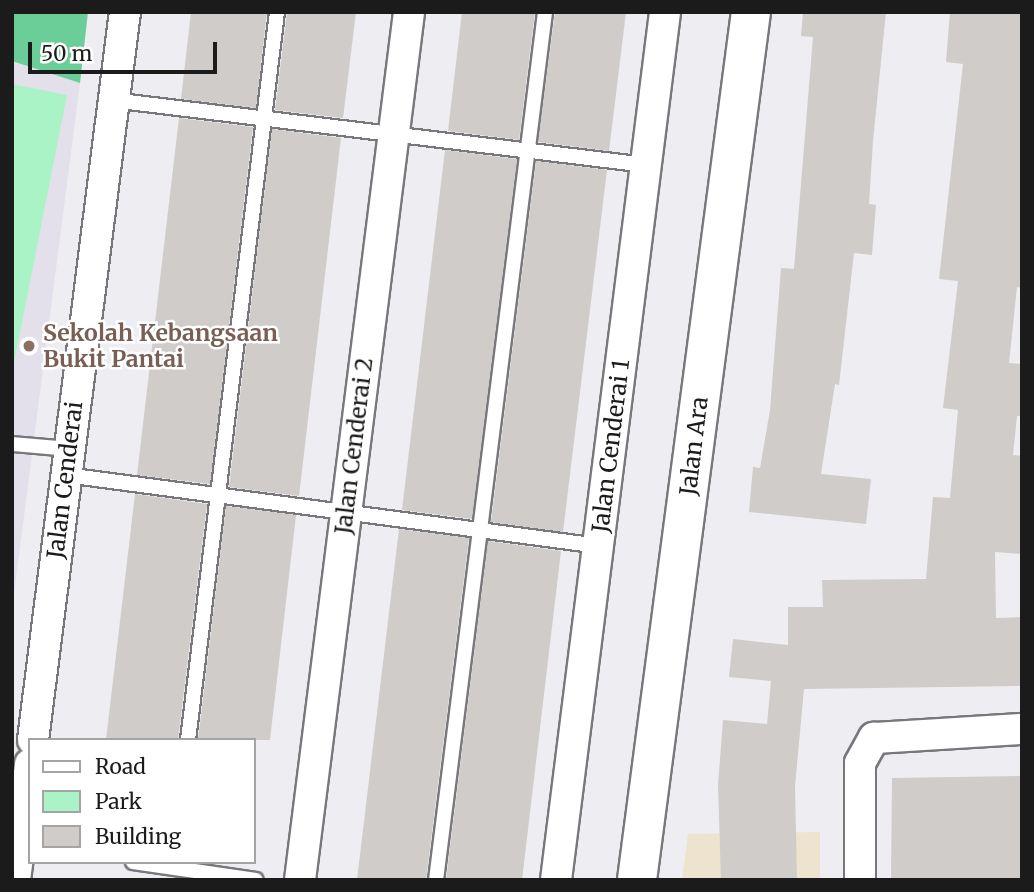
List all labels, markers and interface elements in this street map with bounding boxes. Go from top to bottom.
scale bar [32,28,220,72]
text: 50 m [41,40,92,67]
place label: Sekolah Kebangsaan Bukit Pantai [43,319,278,373]
marker: Sekolah Kebangsaan Bukit Pantai [21,338,37,354]
street label: Jalan Cenderai 2 [329,356,379,536]
street label: Jalan Cenderai 1 [587,358,635,534]
street label: Jalan Ara [674,395,714,497]
street label: Jalan Cenderai [42,400,88,560]
legend [28,738,256,864]
text: Road [95,753,146,780]
text: Park [95,788,142,815]
text: Building [95,823,181,850]

